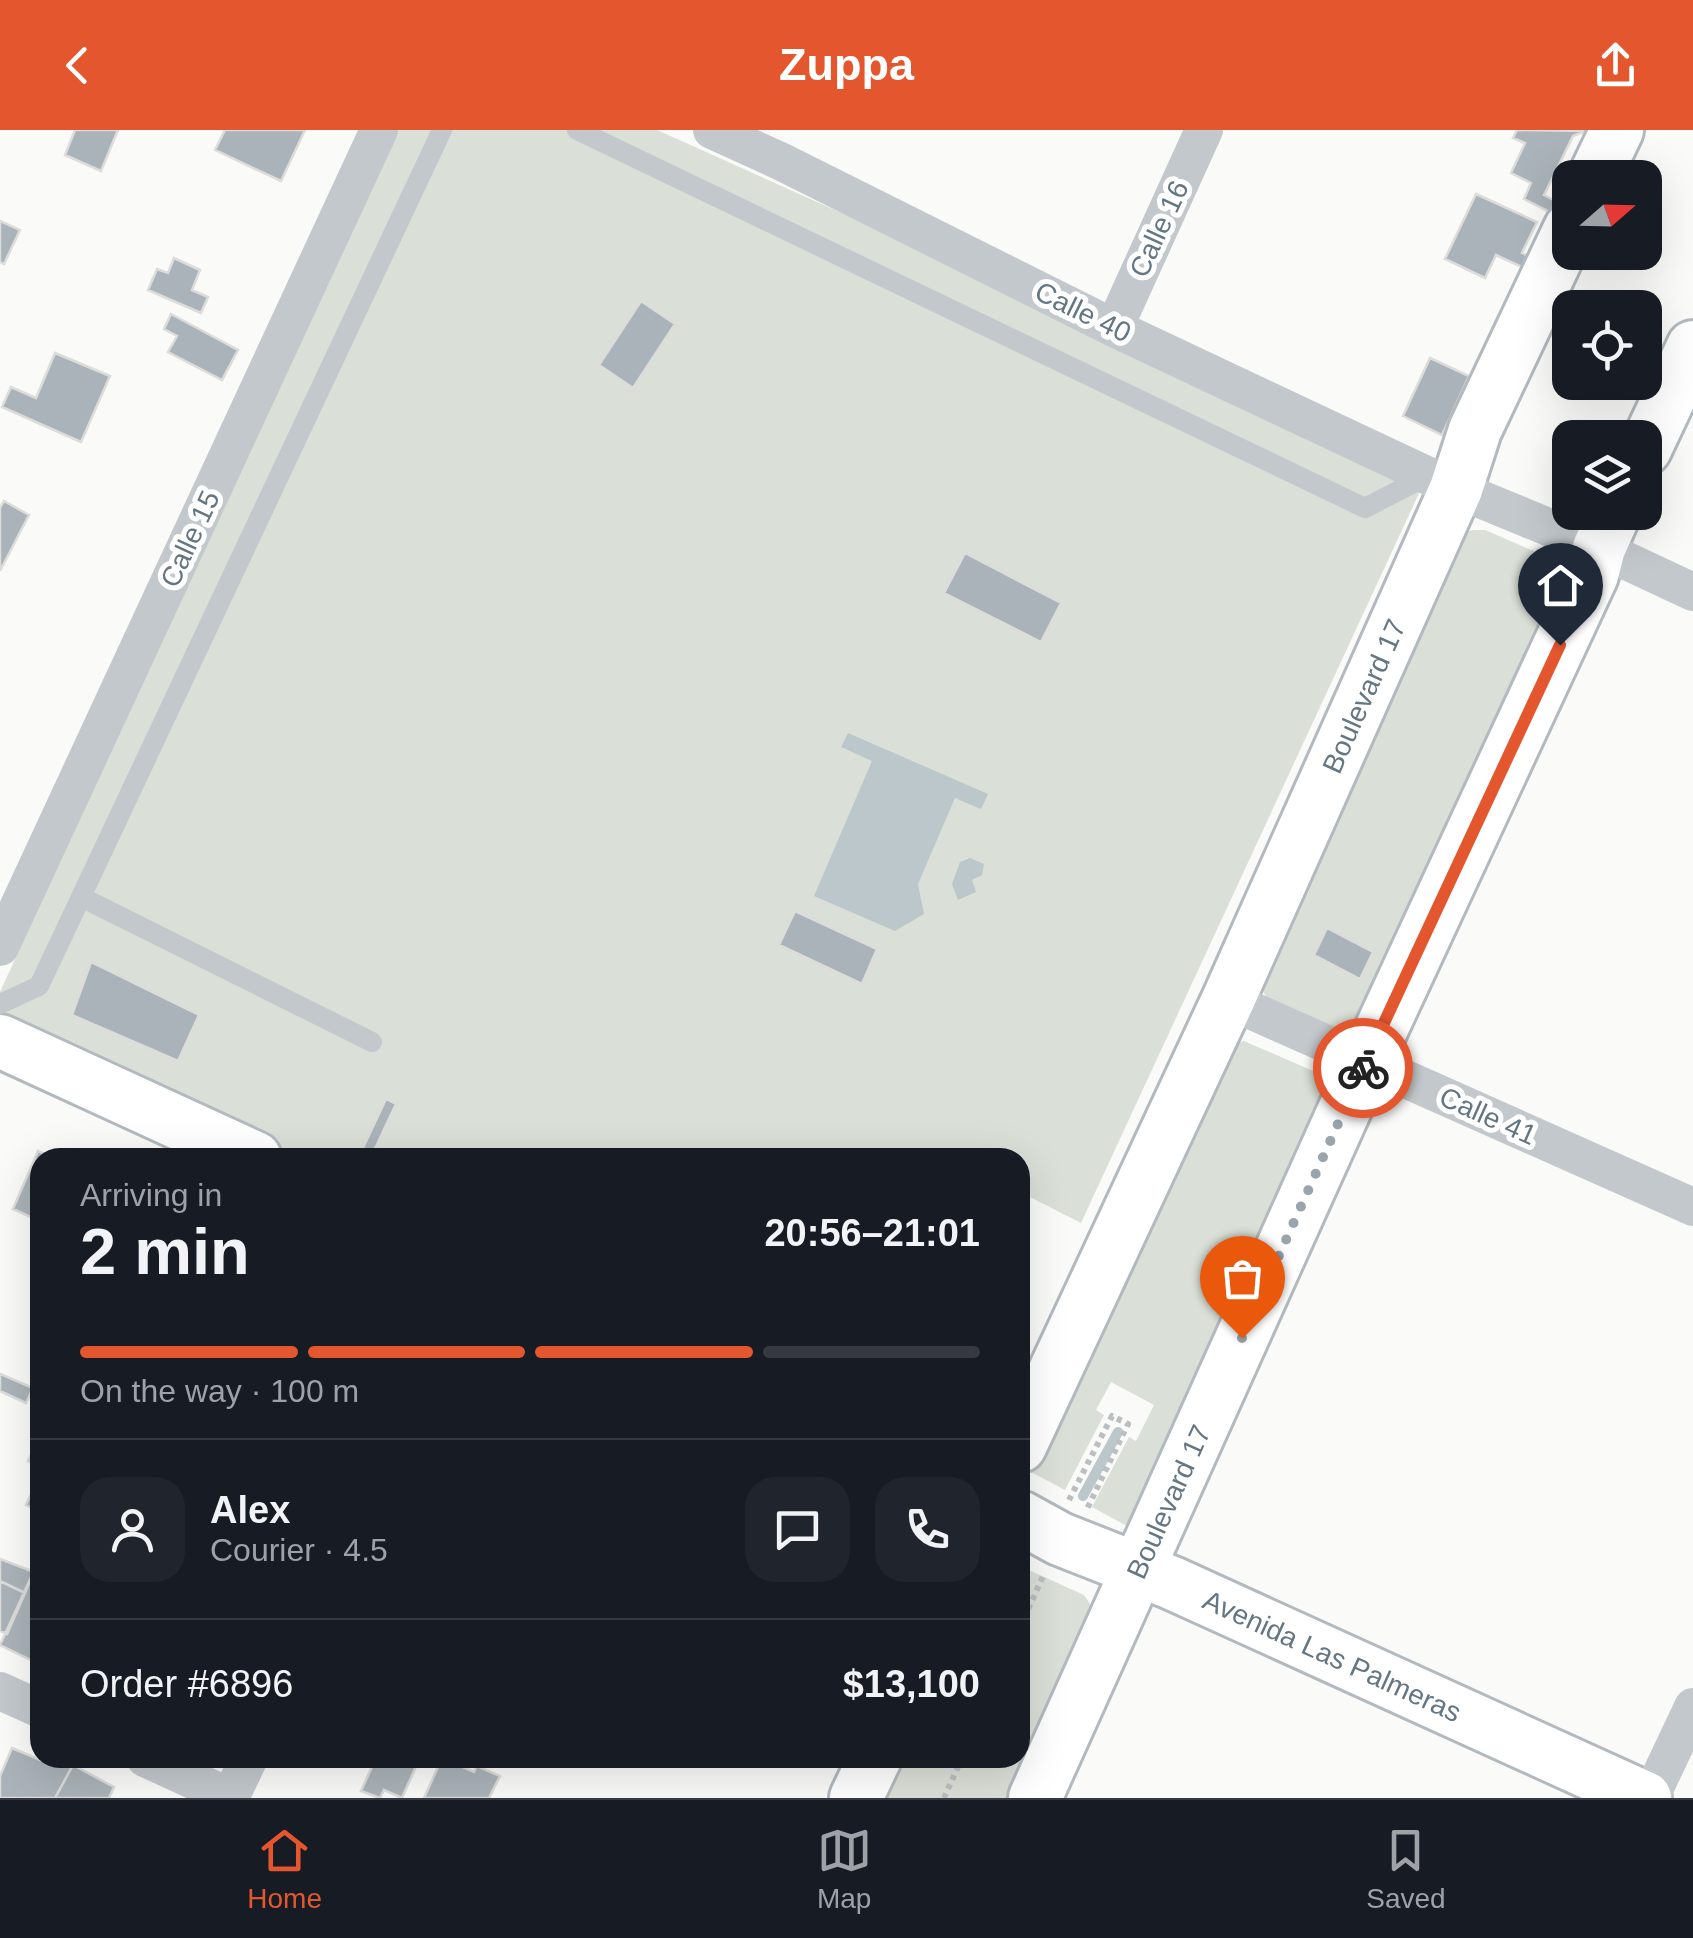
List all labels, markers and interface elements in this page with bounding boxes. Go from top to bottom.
icon: back [50,38,105,93]
icon: share [1588,38,1643,93]
text: Zuppa [779,39,914,90]
north arrow [1552,160,1662,270]
map controls [1552,160,1662,530]
street label: Calle 16 [1123,176,1195,282]
street label: Calle 40 [1030,276,1136,348]
button: locate [1552,290,1662,400]
button: layers [1552,420,1662,530]
street label: Calle 15 [154,486,226,592]
pin [1518,543,1603,646]
icon: home [1533,558,1588,613]
street label: Boulevard 17 [1316,614,1411,778]
courier [1313,1018,1413,1118]
icon: bike [1336,1041,1391,1096]
street label: Calle 41 [1435,1081,1541,1151]
text: Arriving in [80,1177,222,1213]
text: 20:56–21:01 [764,1212,980,1254]
text: 2 min [80,1215,250,1288]
pin [1200,1236,1285,1339]
icon: bag [1215,1251,1270,1306]
text: On the way · 100 m [80,1373,359,1409]
street label: Boulevard 17 [1120,1420,1216,1583]
button: person [80,1477,185,1582]
button: chat [745,1477,850,1582]
button: phone [875,1477,980,1582]
text: Alex [210,1489,290,1531]
text: Courier · 4.5 [210,1532,388,1568]
street label: Avenida Las Palmeras [1198,1584,1466,1728]
text: Order #6896 [80,1663,293,1705]
text: $13,100 [843,1663,980,1705]
tab: Home [247,1823,322,1915]
tab: Map [817,1823,872,1915]
tab: Saved [1366,1823,1446,1915]

